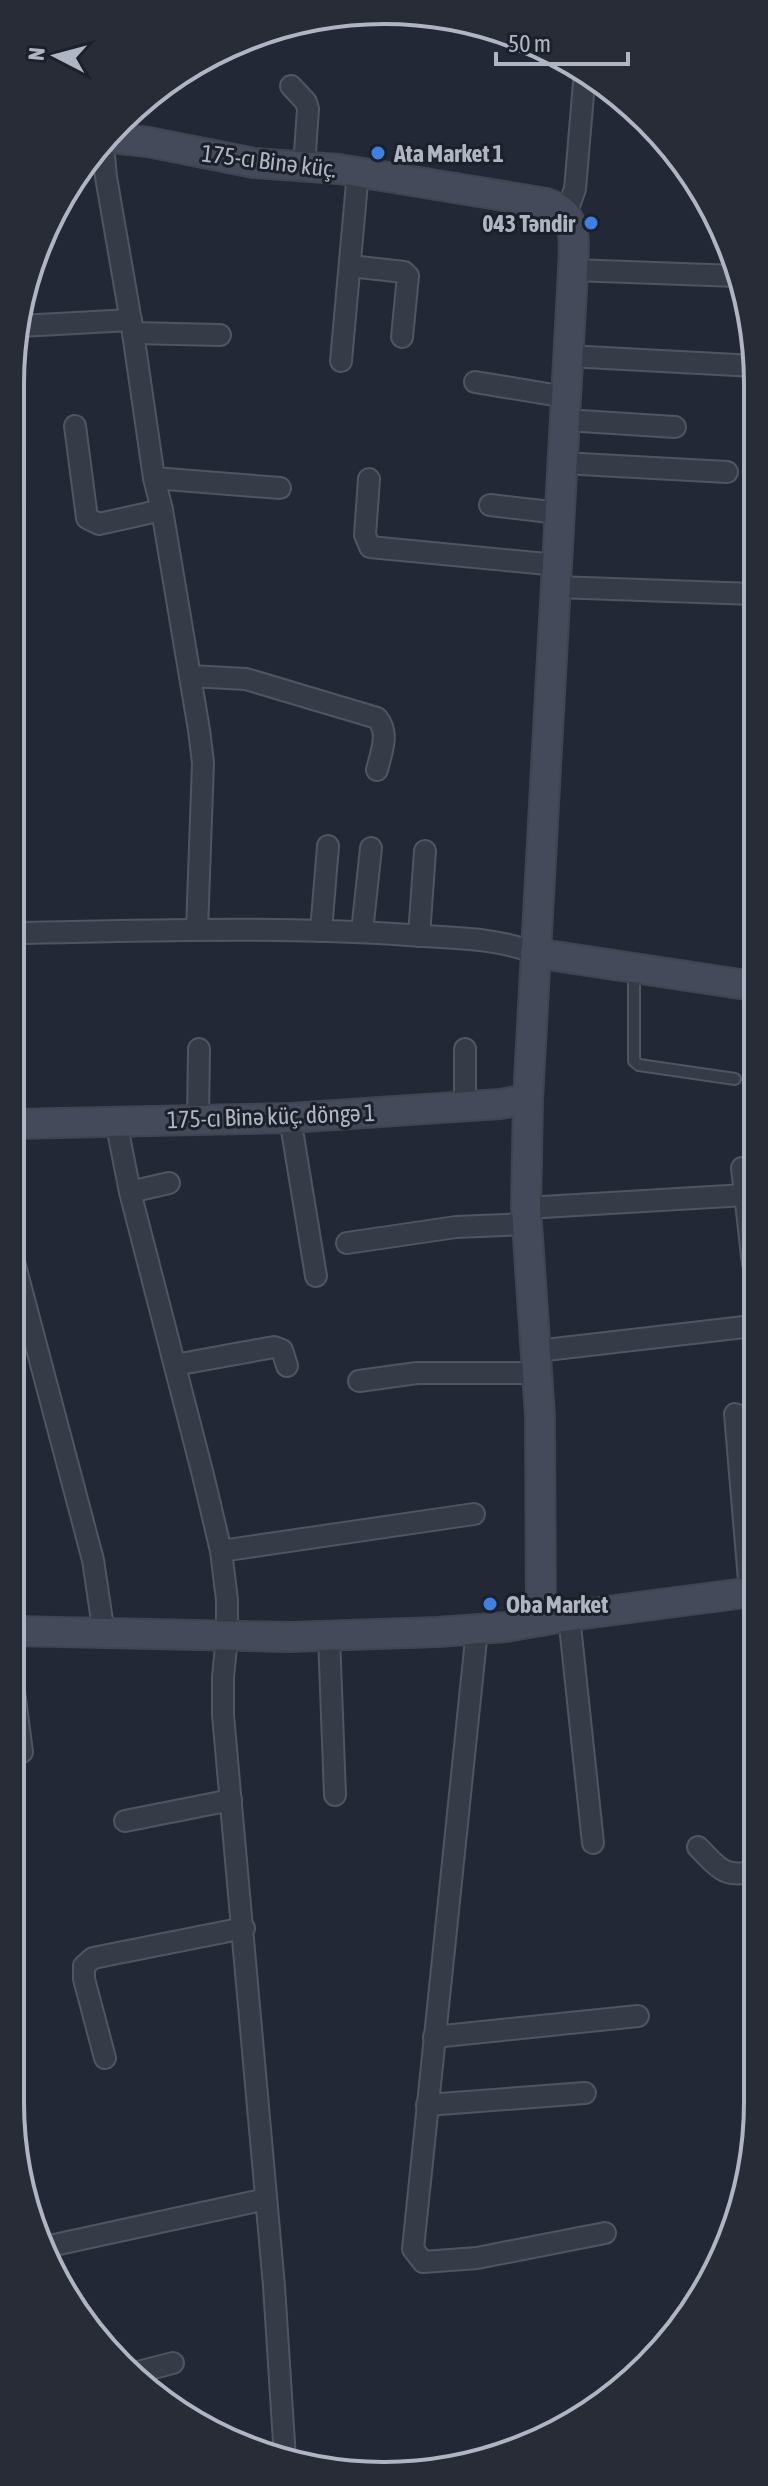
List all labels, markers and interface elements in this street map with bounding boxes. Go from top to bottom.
north arrow [16,16,96,96]
scale bar [496,16,628,66]
text: 50 m [508,30,551,57]
text: N [23,46,50,62]
street label: 175-cı Binə küç. [200,139,338,183]
place label: Ata Market 1 [393,140,504,167]
marker: Ata Market 1 [369,144,387,162]
place label: 043 Təndir [482,210,576,237]
marker: 043 Təndir [582,214,600,232]
street label: 175-cı Binə küç. döngə 1 [166,1099,376,1133]
place label: Oba Market [506,1591,608,1618]
marker: Oba Market [481,1595,499,1613]

